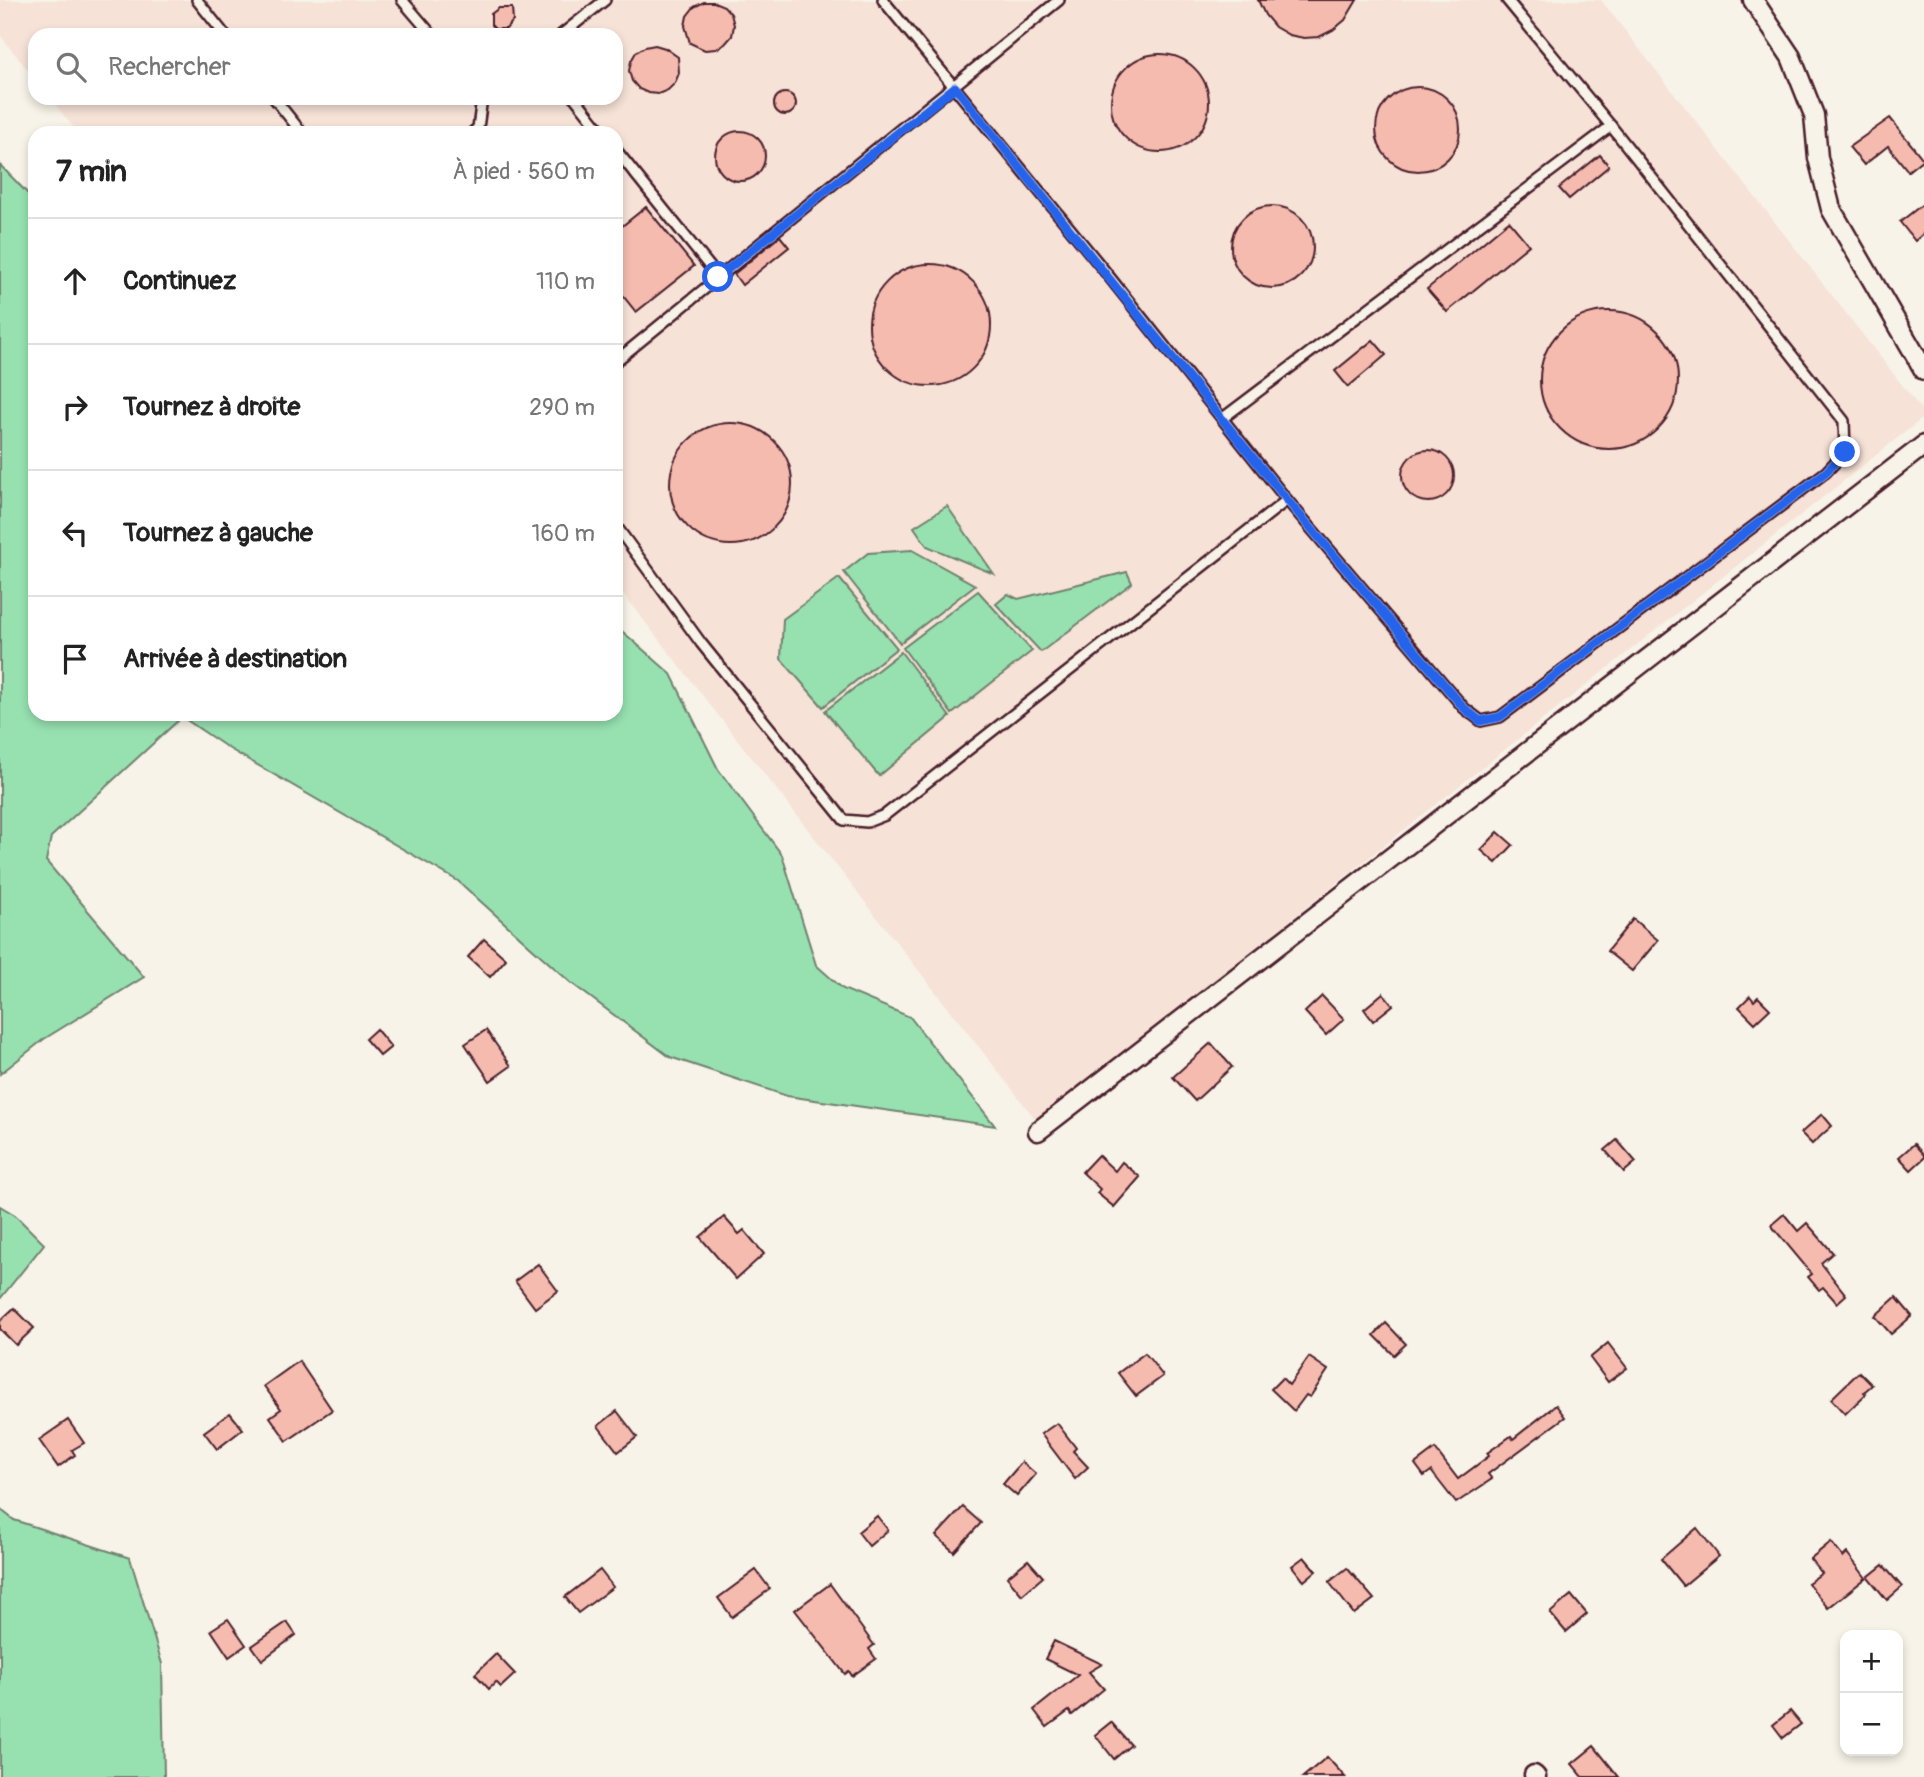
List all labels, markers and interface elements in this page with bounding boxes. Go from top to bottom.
search box [28,28,623,105]
icon: search [52,48,90,86]
text: Rechercher [108,51,231,83]
text: 7 min [56,153,127,190]
text: À pied · 560 m [453,157,595,186]
route start [702,261,733,292]
icon: ahead [56,262,94,300]
text: Continuez [123,265,236,297]
text: 110 m [536,267,595,296]
icon: right [56,388,94,426]
text: Tournez à droite [123,391,300,423]
text: 290 m [529,393,595,422]
route end [1829,436,1860,467]
icon: left [56,514,94,552]
text: Tournez à gauche [123,517,313,549]
text: 160 m [531,519,595,548]
icon: arrive [56,640,94,678]
text: Arrivée à destination [123,643,347,675]
map controls [1840,1630,1903,1756]
button: + [1840,1630,1903,1693]
button: − [1840,1693,1903,1756]

